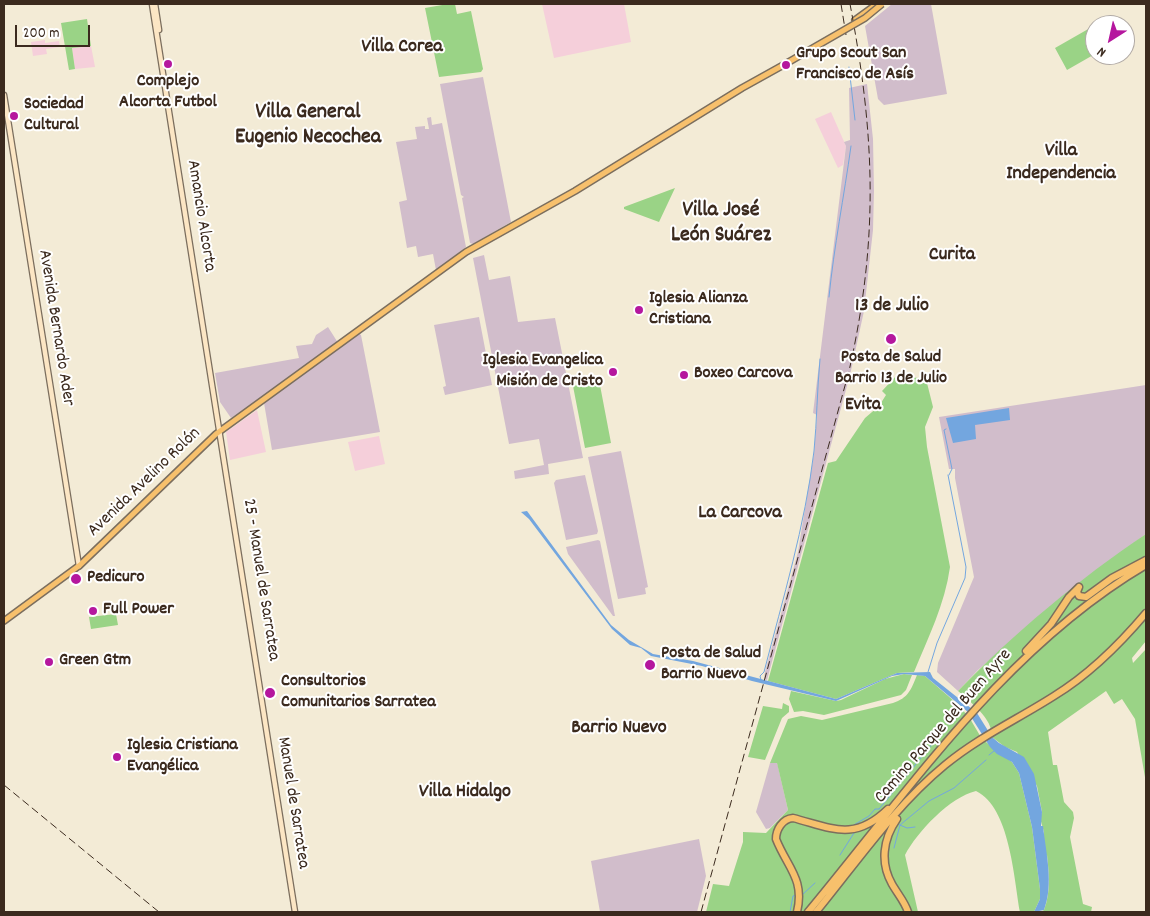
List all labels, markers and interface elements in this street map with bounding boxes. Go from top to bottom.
scale bar [18,15,92,47]
north arrow [1085,15,1135,65]
text: 200 m [23,23,60,45]
district label: Villa Corea [361,36,443,60]
text: N [1093,41,1111,62]
place label: Grupo Scout San Francisco de Asís [796,44,914,86]
marker: Complejo Alcorta Futbol [162,58,174,70]
marker: Grupo Scout San Francisco de Asís [780,59,792,71]
place label: Complejo Alcorta Futbol [119,72,217,115]
place label: Sociedad Cultural [24,95,84,138]
district label: Villa General Eugenio Necochea [235,101,381,152]
marker: Sociedad Cultural [8,110,20,122]
district label: Villa Independencia [1006,140,1116,187]
street label: Amancio Alcorta [181,159,219,273]
district label: Villa José León Suárez [671,199,771,250]
district label: Curita [929,244,975,268]
street label: Avenida Bernardo Ader [32,248,78,408]
place label: Iglesia Alianza Cristiana [649,289,748,332]
district label: 13 de Julio [855,295,929,319]
marker: Iglesia Alianza Cristiana [633,304,645,316]
marker: Posta de Salud Barrio 13 de Julio [884,332,898,346]
place label: Posta de Salud Barrio 13 de Julio [835,348,947,390]
place label: Iglesia Evangelica Misión de Cristo [482,351,603,394]
place label: Boxeo Carcova [694,364,792,386]
marker: Iglesia Evangelica Misión de Cristo [607,366,619,378]
marker: Boxeo Carcova [678,369,690,381]
district label: Evita [845,395,881,417]
street label: Avenida Avelino Rolón [84,424,206,542]
street label: 25 - Manuel de Sarratea [237,497,283,663]
district label: La Carcova [698,502,782,526]
place label: Pedicuro [87,568,145,590]
marker: Pedicuro [69,572,83,586]
place label: Full Power [103,600,174,622]
marker: Full Power [87,605,99,617]
place label: Posta de Salud Barrio Nuevo [661,644,761,686]
street label: Camino Parque del Buen Ayre [871,645,1017,809]
place label: Green Gtm [59,651,131,673]
marker: Green Gtm [43,656,55,668]
marker: Posta de Salud Barrio Nuevo [643,658,657,672]
place label: Consultorios Comunitarios Sarratea [281,672,436,714]
marker: Consultorios Comunitarios Sarratea [263,686,277,700]
district label: Barrio Nuevo [571,717,667,741]
place label: Iglesia Cristiana Evangélica [127,736,238,779]
street label: Manuel de Sarratea [271,736,313,870]
marker: Iglesia Cristiana Evangélica [111,751,123,763]
district label: Villa Hidalgo [419,781,511,805]

